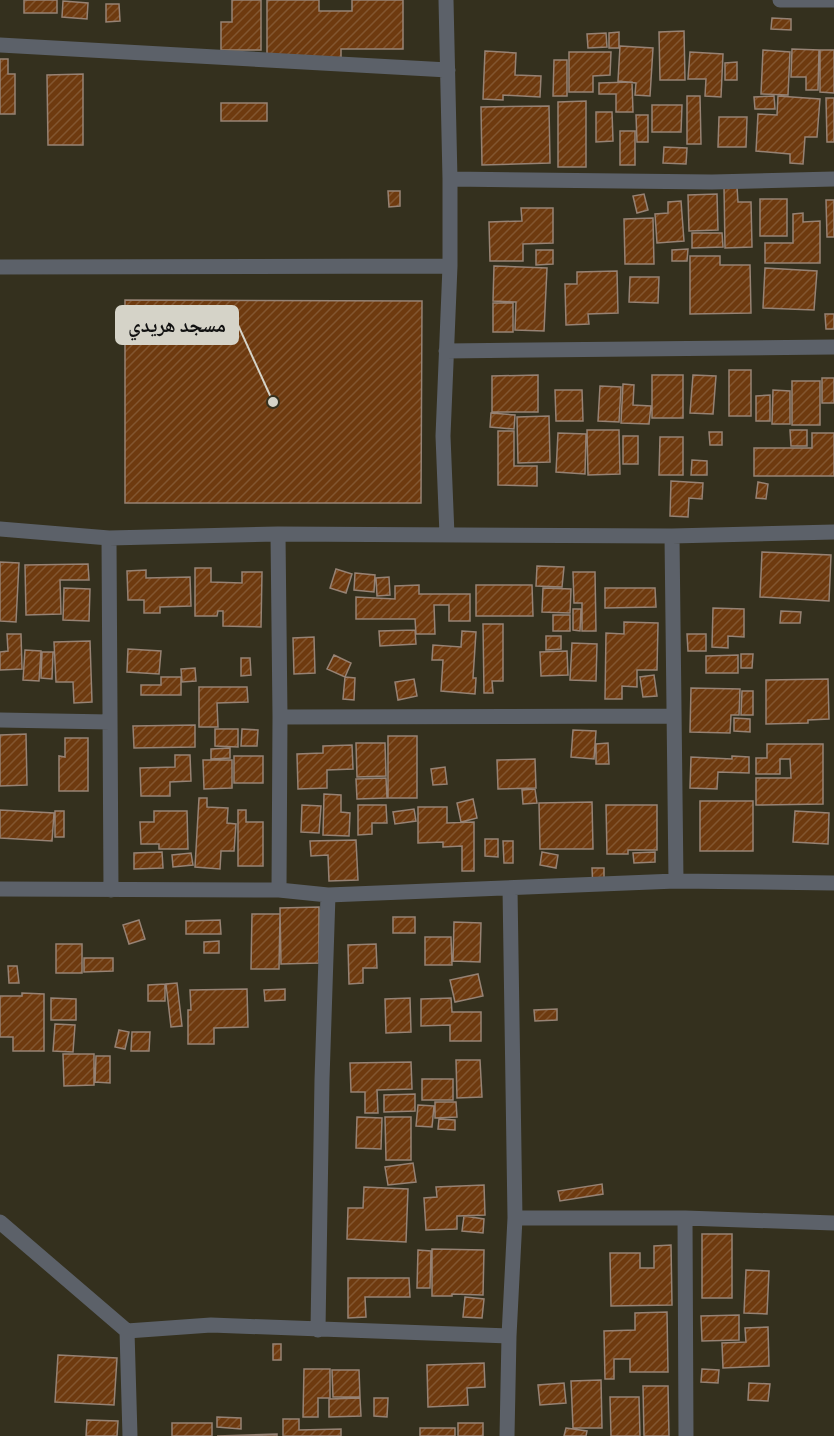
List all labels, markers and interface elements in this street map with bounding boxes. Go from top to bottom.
callout: مسجد هريدي [116,306,238,344]
text: مسجد هريدي [128,312,226,341]

